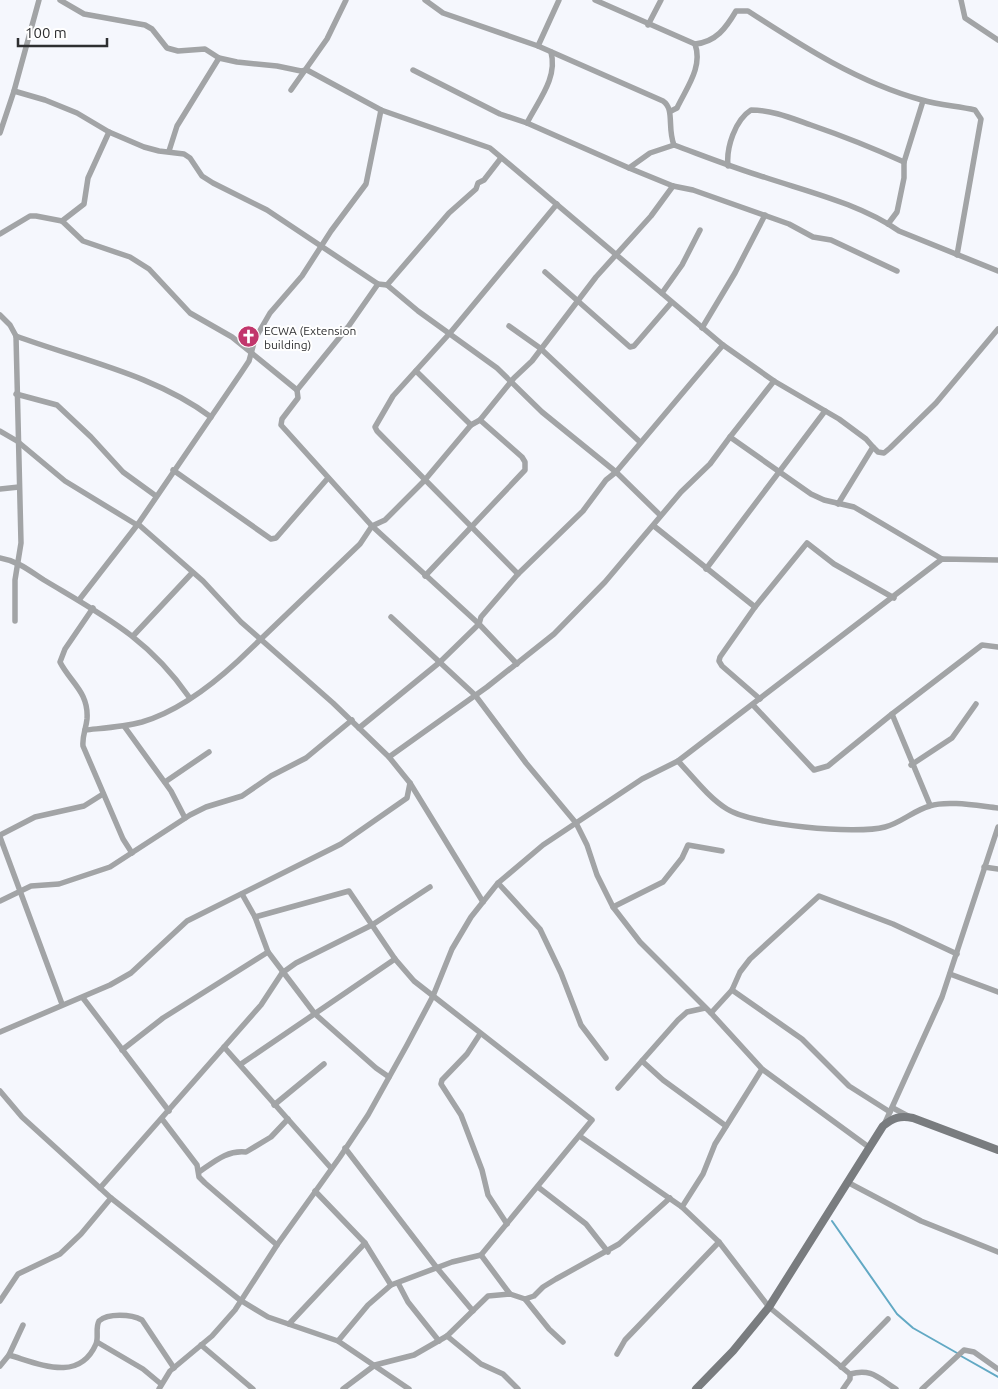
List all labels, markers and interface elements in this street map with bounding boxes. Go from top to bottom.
scale bar [18,15,106,47]
text: 100 m [25,24,67,41]
place label: ECWA (Extension building) [264,324,356,352]
church icon: ECWA (Extension building) [236,325,260,349]

